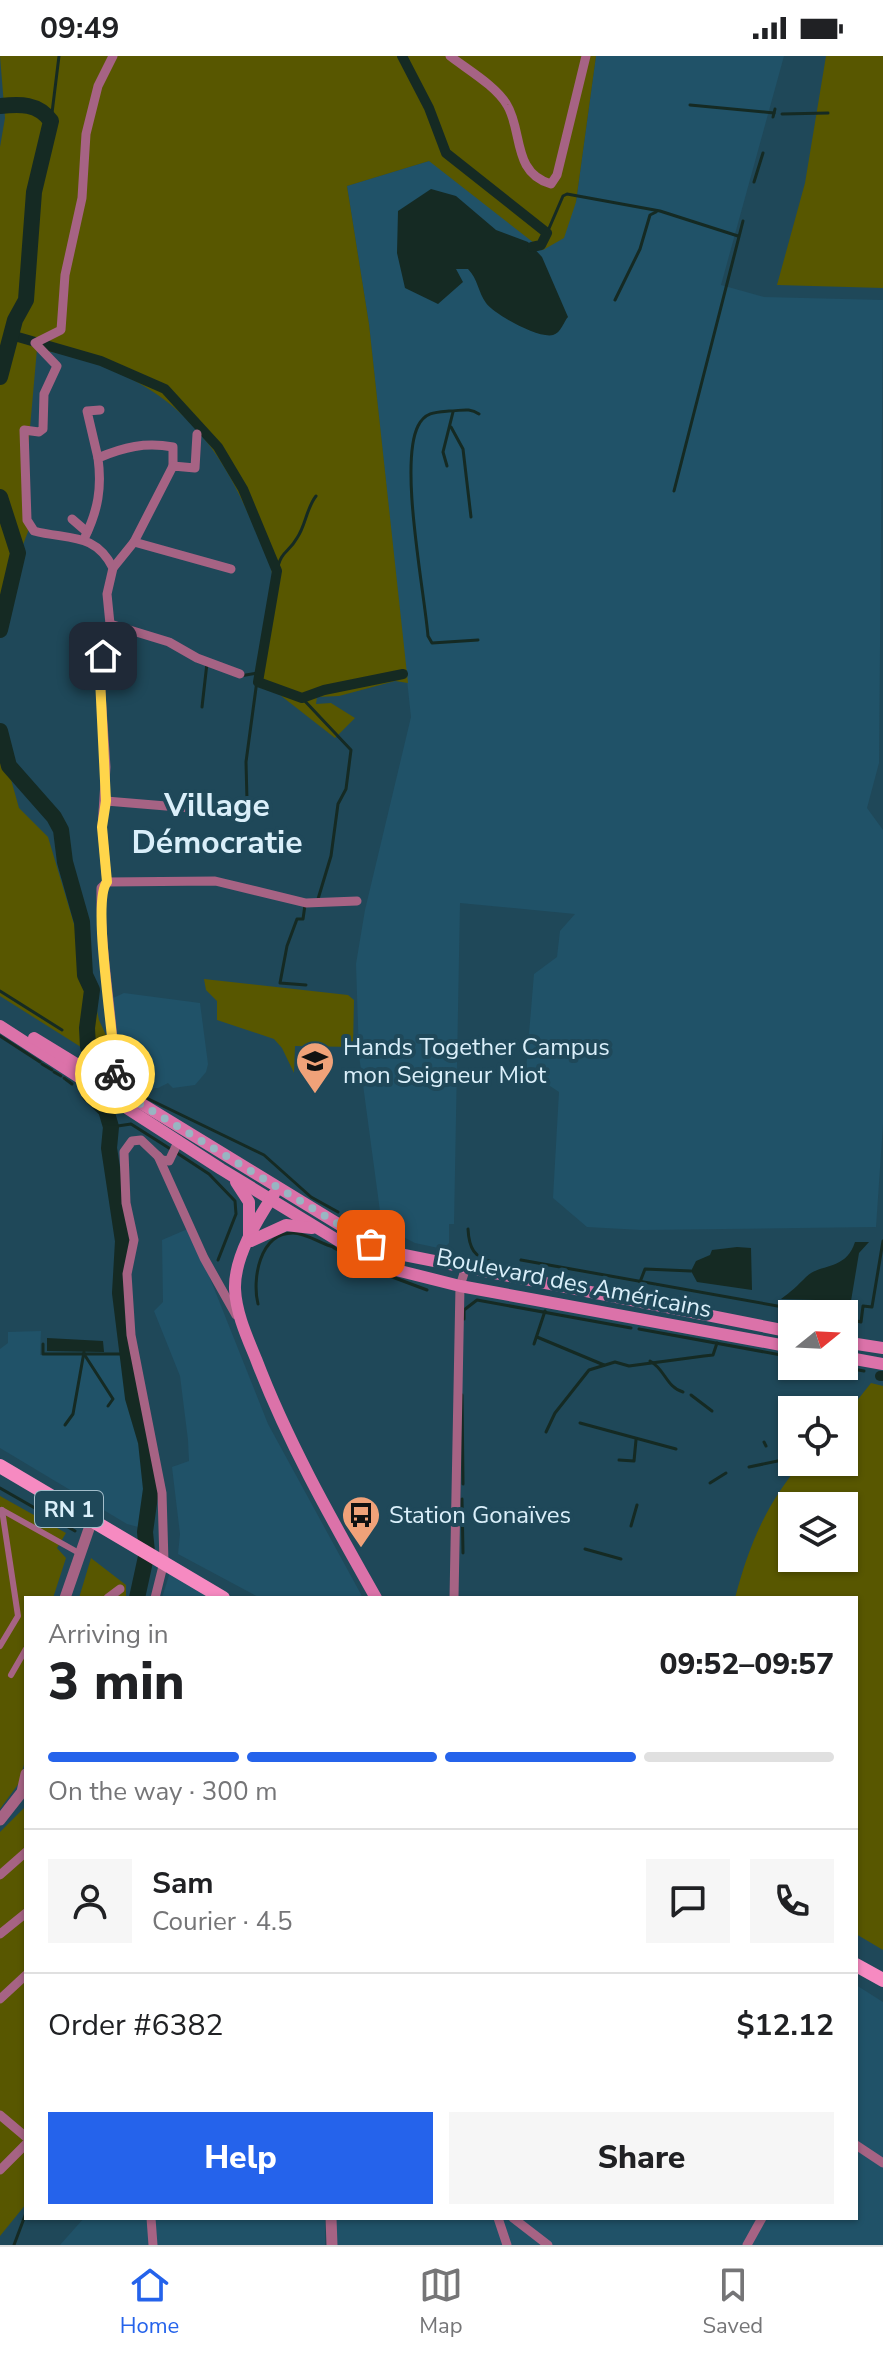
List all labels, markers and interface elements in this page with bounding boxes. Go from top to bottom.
text: 09:49 [40,8,119,49]
pin [69,622,137,690]
icon: home [81,634,125,678]
district label: Village Démocratie [131,784,303,864]
place label: Hands Together Campus mon Seigneur Miot [343,1031,610,1091]
courier [75,1034,155,1114]
school or university icon: Hands Together Campus mon Seigneur Miot [294,1040,336,1095]
icon: bike [93,1052,137,1096]
pin [337,1210,405,1278]
icon: bag [349,1222,393,1266]
street label: Boulevard des Américains [434,1241,714,1325]
north arrow [778,1300,858,1380]
map controls [778,1300,858,1572]
button: locate [778,1396,858,1476]
road number: RN 1 [35,1491,103,1527]
button: layers [778,1492,858,1572]
bus stop icon: Station Gonaïves [340,1494,382,1549]
place label: Station Gonaïves [389,1499,571,1531]
text: Arriving in [48,1617,169,1652]
text: 09:52–09:57 [659,1644,834,1685]
text: 3 min [48,1646,185,1717]
text: On the way · 300 m [48,1774,277,1809]
button: person [48,1859,132,1943]
button: chat [646,1859,730,1943]
button: phone [750,1859,834,1943]
text: Sam [152,1863,214,1904]
text: Courier · 4.5 [152,1904,293,1939]
text: Order #6382 [48,2005,223,2046]
text: $12.12 [737,2005,834,2046]
button: Help [48,2112,433,2204]
button: Share [449,2112,834,2204]
tab: Home [120,2263,179,2341]
tab: Map [419,2263,463,2341]
tab: Saved [702,2263,763,2341]

